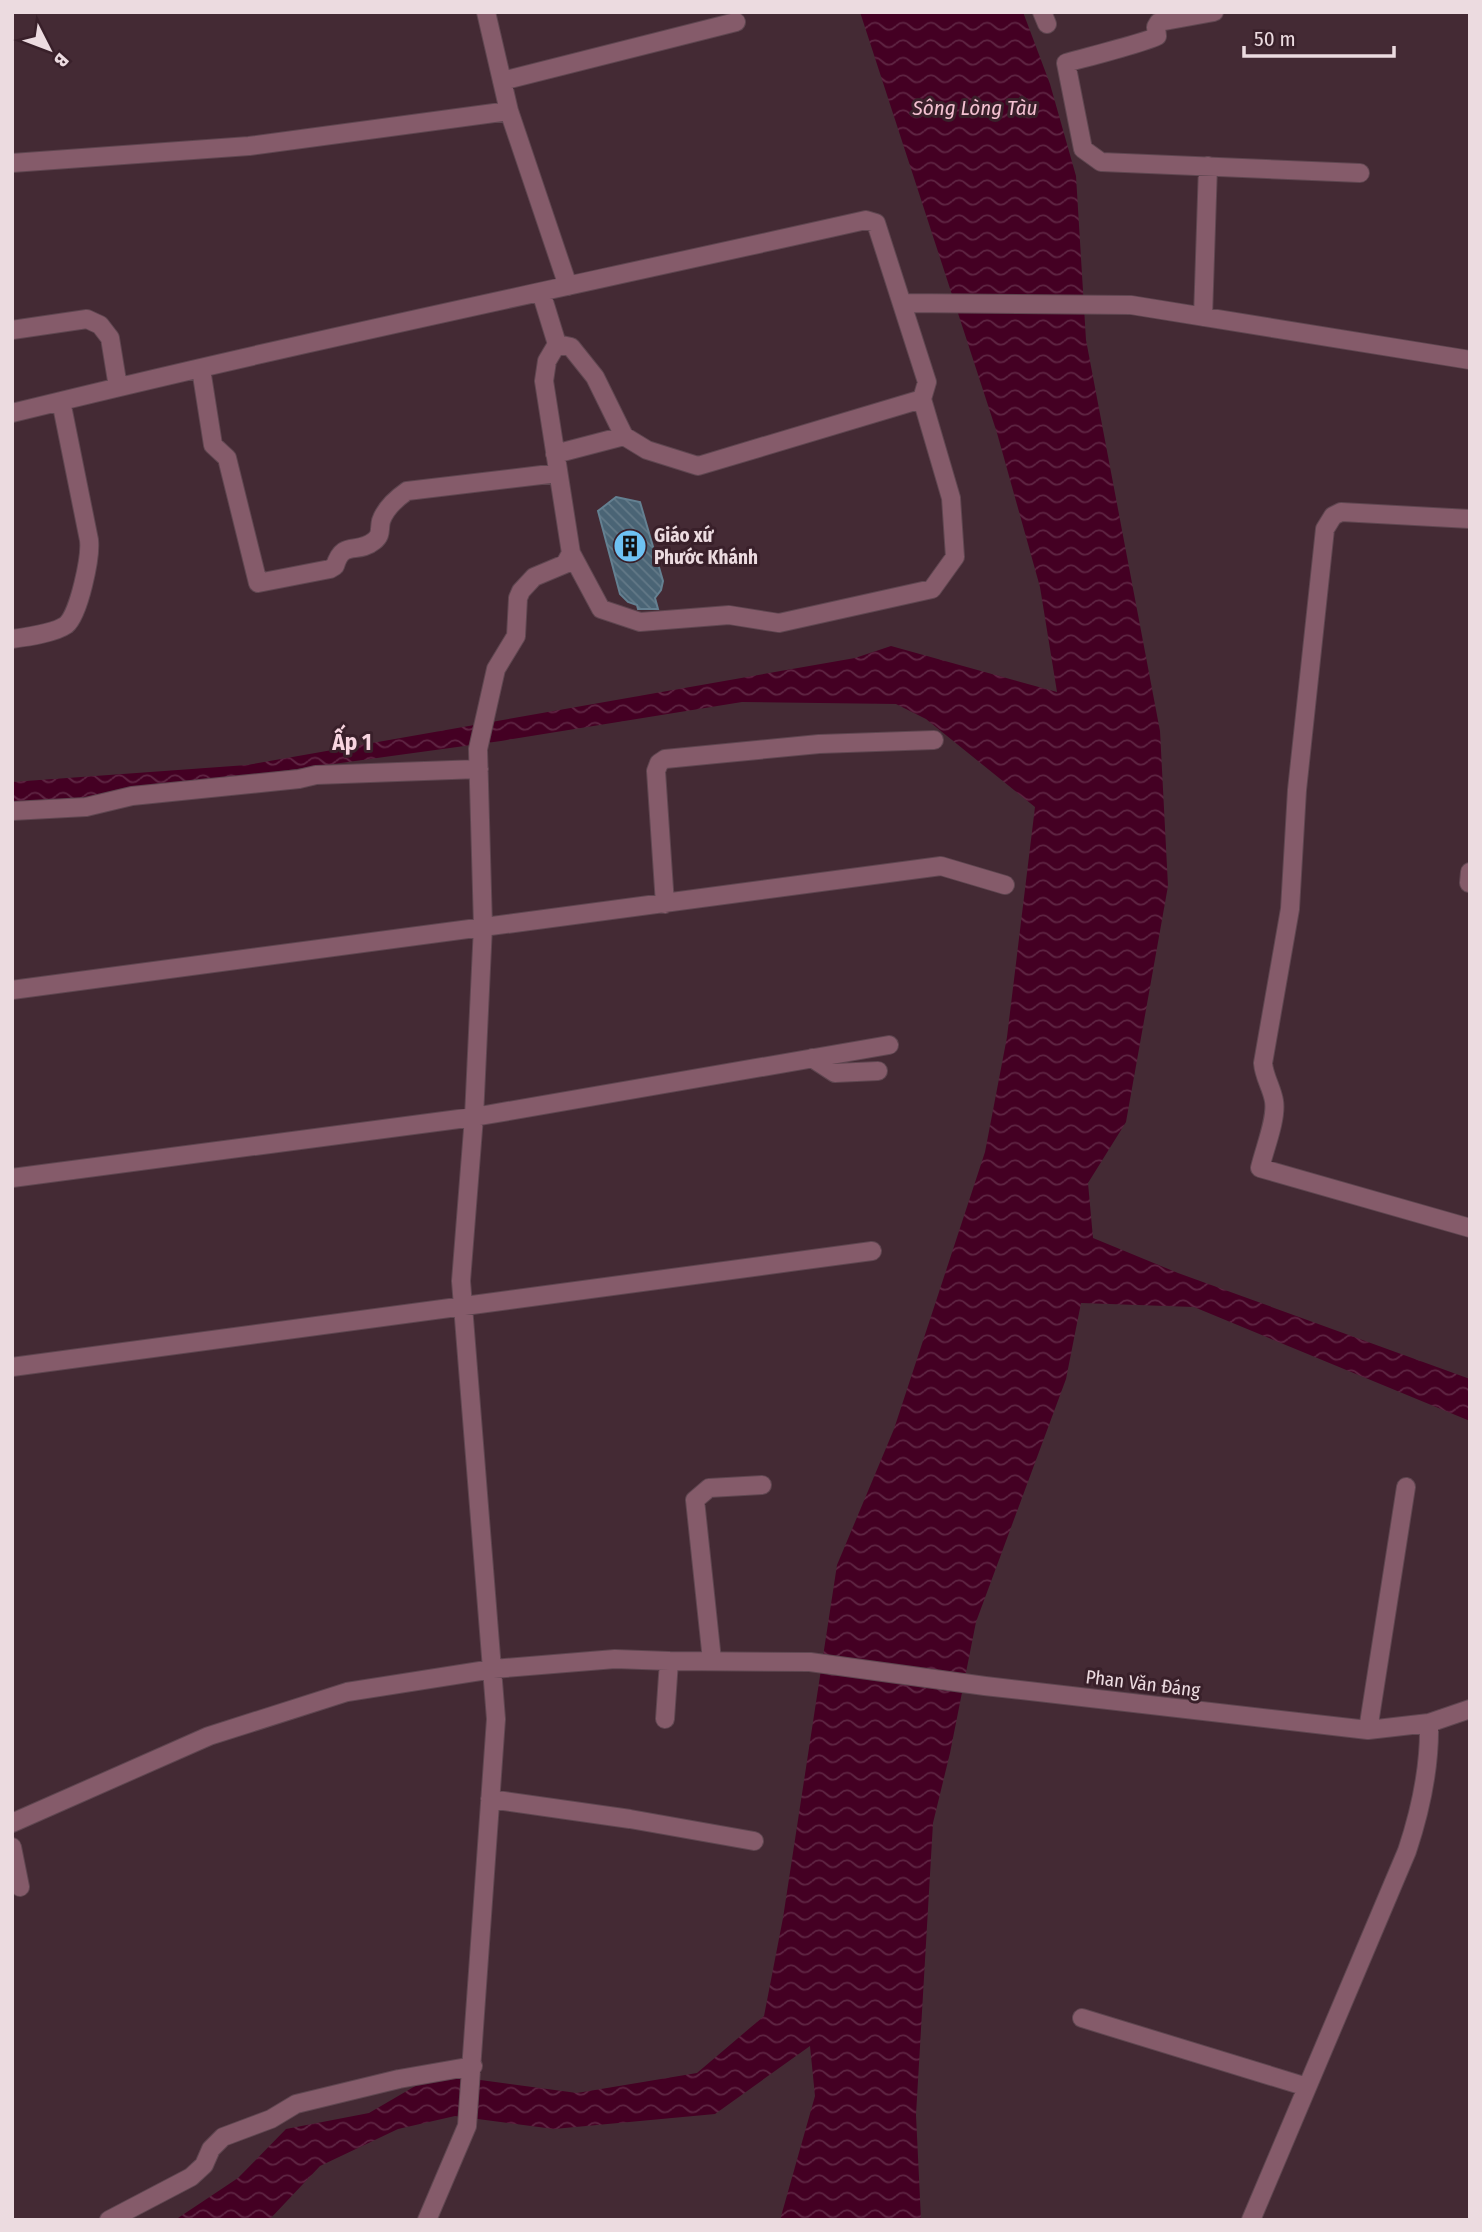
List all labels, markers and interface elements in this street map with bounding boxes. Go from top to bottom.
north arrow [14,14,84,84]
scale bar [1244,14,1394,58]
text: 50 m [1254,26,1296,52]
text: B [49,48,73,72]
water label: Sông Lòng Tàu [912,95,1037,121]
place label: Giáo xứ Phước Khánh [654,524,758,569]
building icon: Giáo xứ Phước Khánh [611,527,649,565]
district label: Ấp 1 [331,724,372,756]
street label: Phan Văn Đáng [1084,1665,1202,1702]

